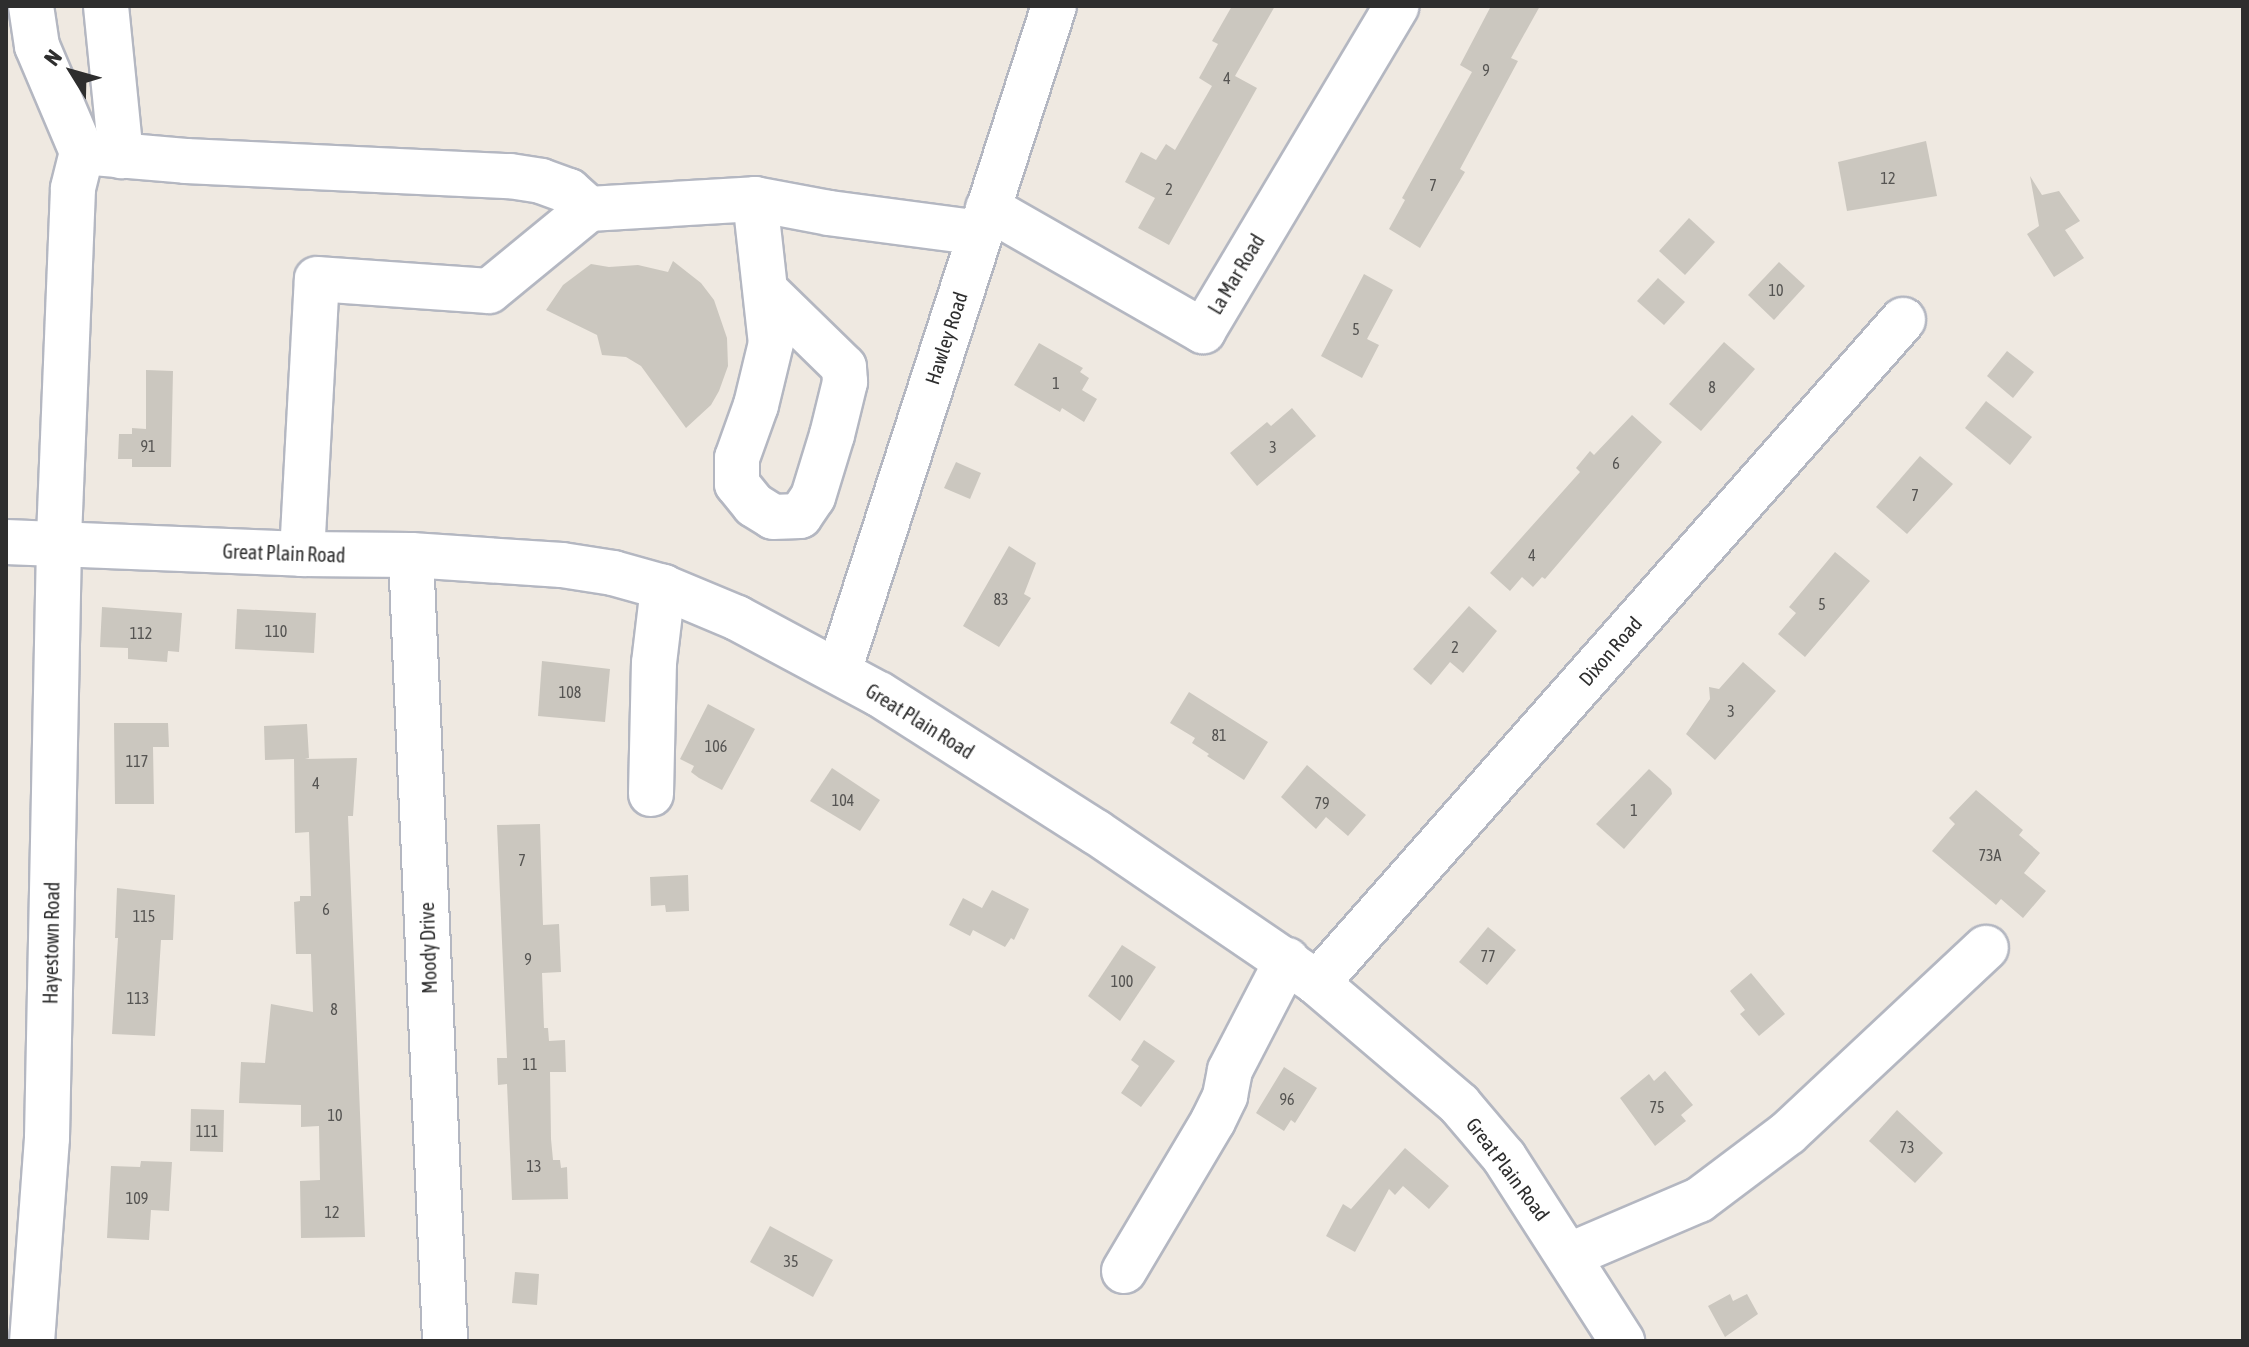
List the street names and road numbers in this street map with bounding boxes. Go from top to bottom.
street label: La Mar Road [1203,230,1269,318]
street label: Hawley Road [920,289,972,387]
street label: Great Plain Road [222,539,346,567]
street label: Dixon Road [1573,612,1647,690]
street label: Great Plain Road [861,678,979,764]
street label: Hayestown Road [38,882,64,1004]
street label: Moody Drive [414,902,442,994]
street label: Great Plain Road [1461,1113,1555,1225]

